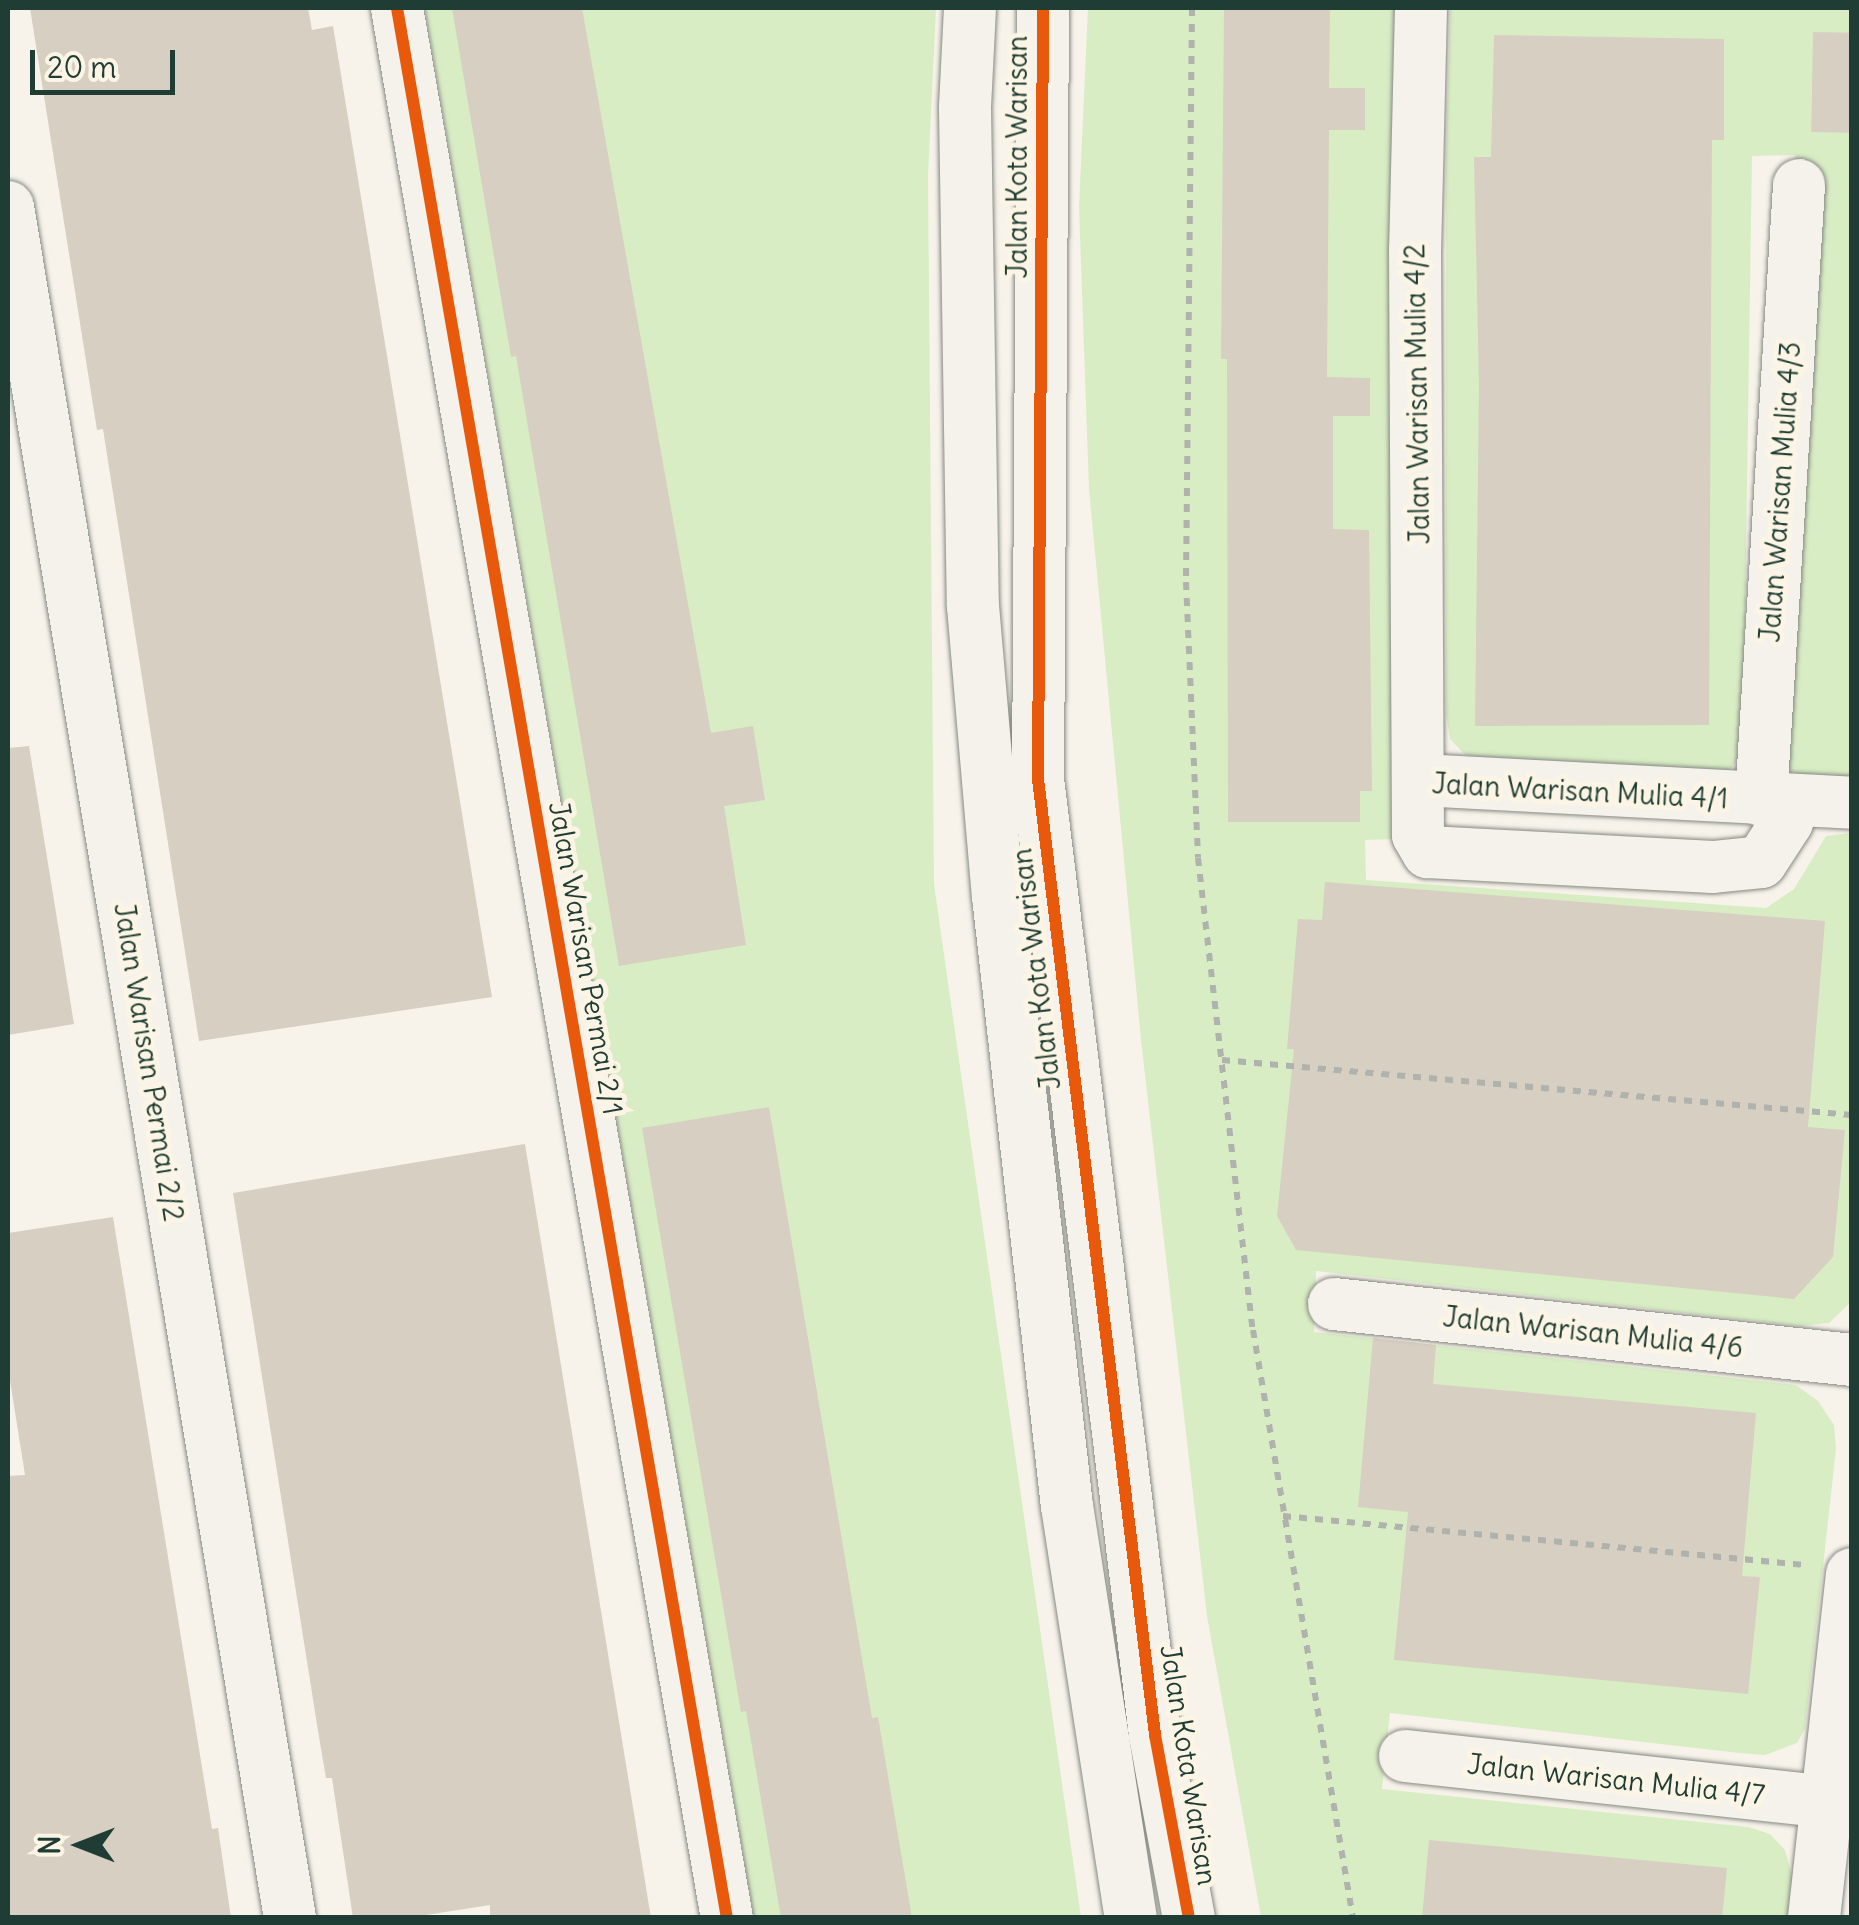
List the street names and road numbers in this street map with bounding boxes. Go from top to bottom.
street label: Jalan Kota Warisan [1000,35,1034,279]
street label: Jalan Warisan Mulia 4/2 [1398,243,1436,545]
street label: Jalan Warisan Mulia 4/3 [1753,340,1807,644]
street label: Jalan Warisan Mulia 4/1 [1431,766,1729,816]
street label: Jalan Warisan Permai 2/1 [542,799,630,1117]
street label: Jalan Kota Warisan [1005,846,1067,1092]
street label: Jalan Warisan Permai 2/2 [107,900,191,1224]
street label: Jalan Warisan Mulia 4/6 [1441,1300,1745,1364]
street label: Jalan Kota Warisan [1153,1642,1225,1888]
street label: Jalan Warisan Mulia 4/7 [1465,1747,1767,1811]

